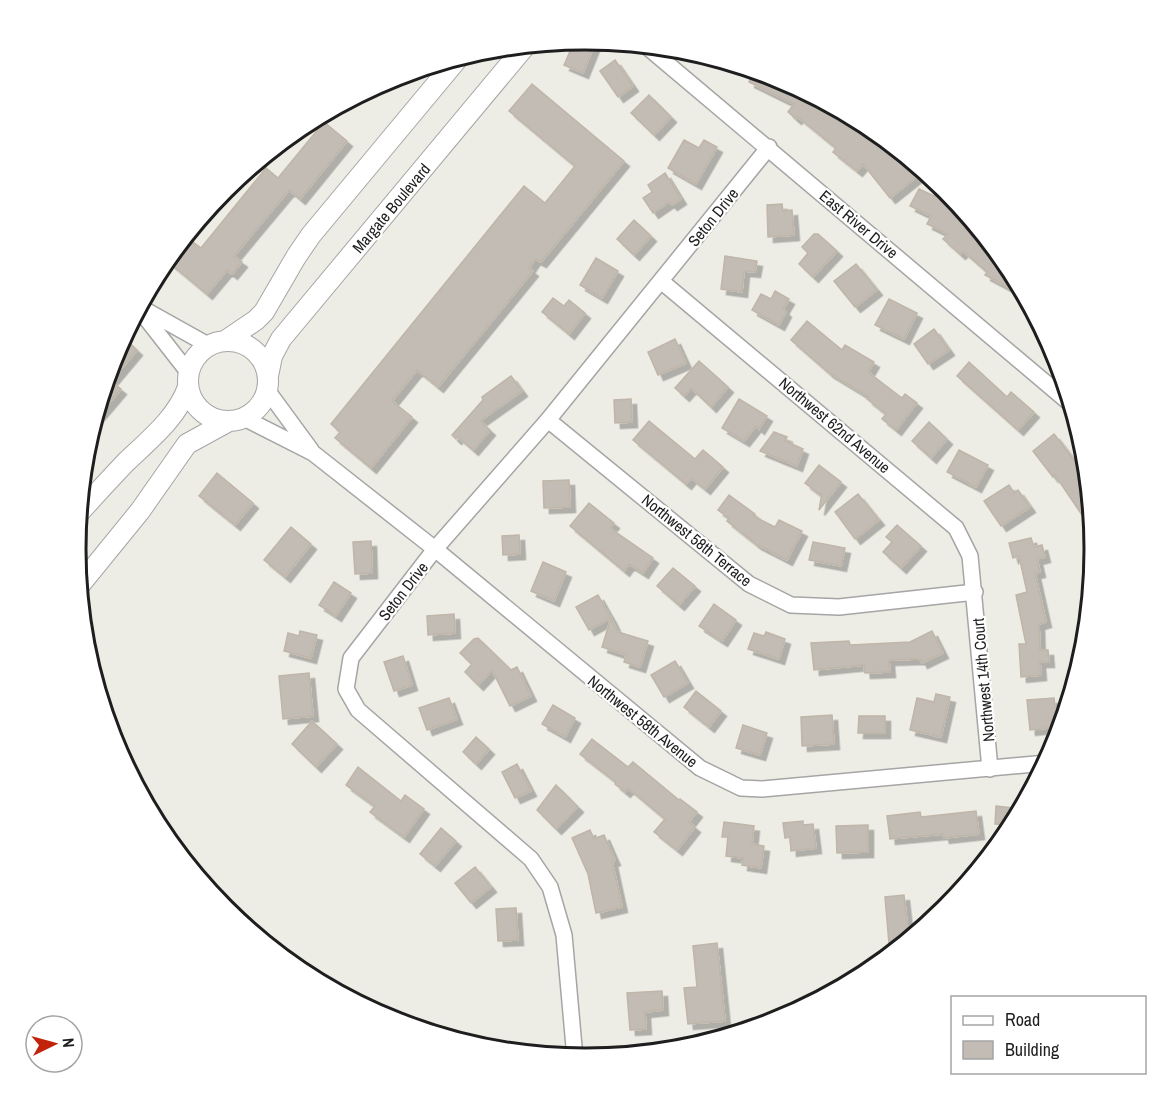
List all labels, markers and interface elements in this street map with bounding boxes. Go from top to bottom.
street label: Margate Boulevard [347,158,435,258]
street label: Seton Drive [683,183,743,251]
street label: East River Drive [815,185,903,263]
street label: Northwest 62nd Avenue [775,372,895,478]
street label: Northwest 58th Terrace [637,489,757,591]
street label: Seton Drive [373,557,433,625]
street label: Northwest 14th Court [967,617,999,743]
street label: Northwest 58th Avenue [583,670,703,772]
legend [951,996,1146,1074]
text: Road [1005,1007,1040,1032]
north arrow [24,1014,84,1074]
text: N [58,1037,80,1048]
text: Building [1005,1037,1060,1062]

